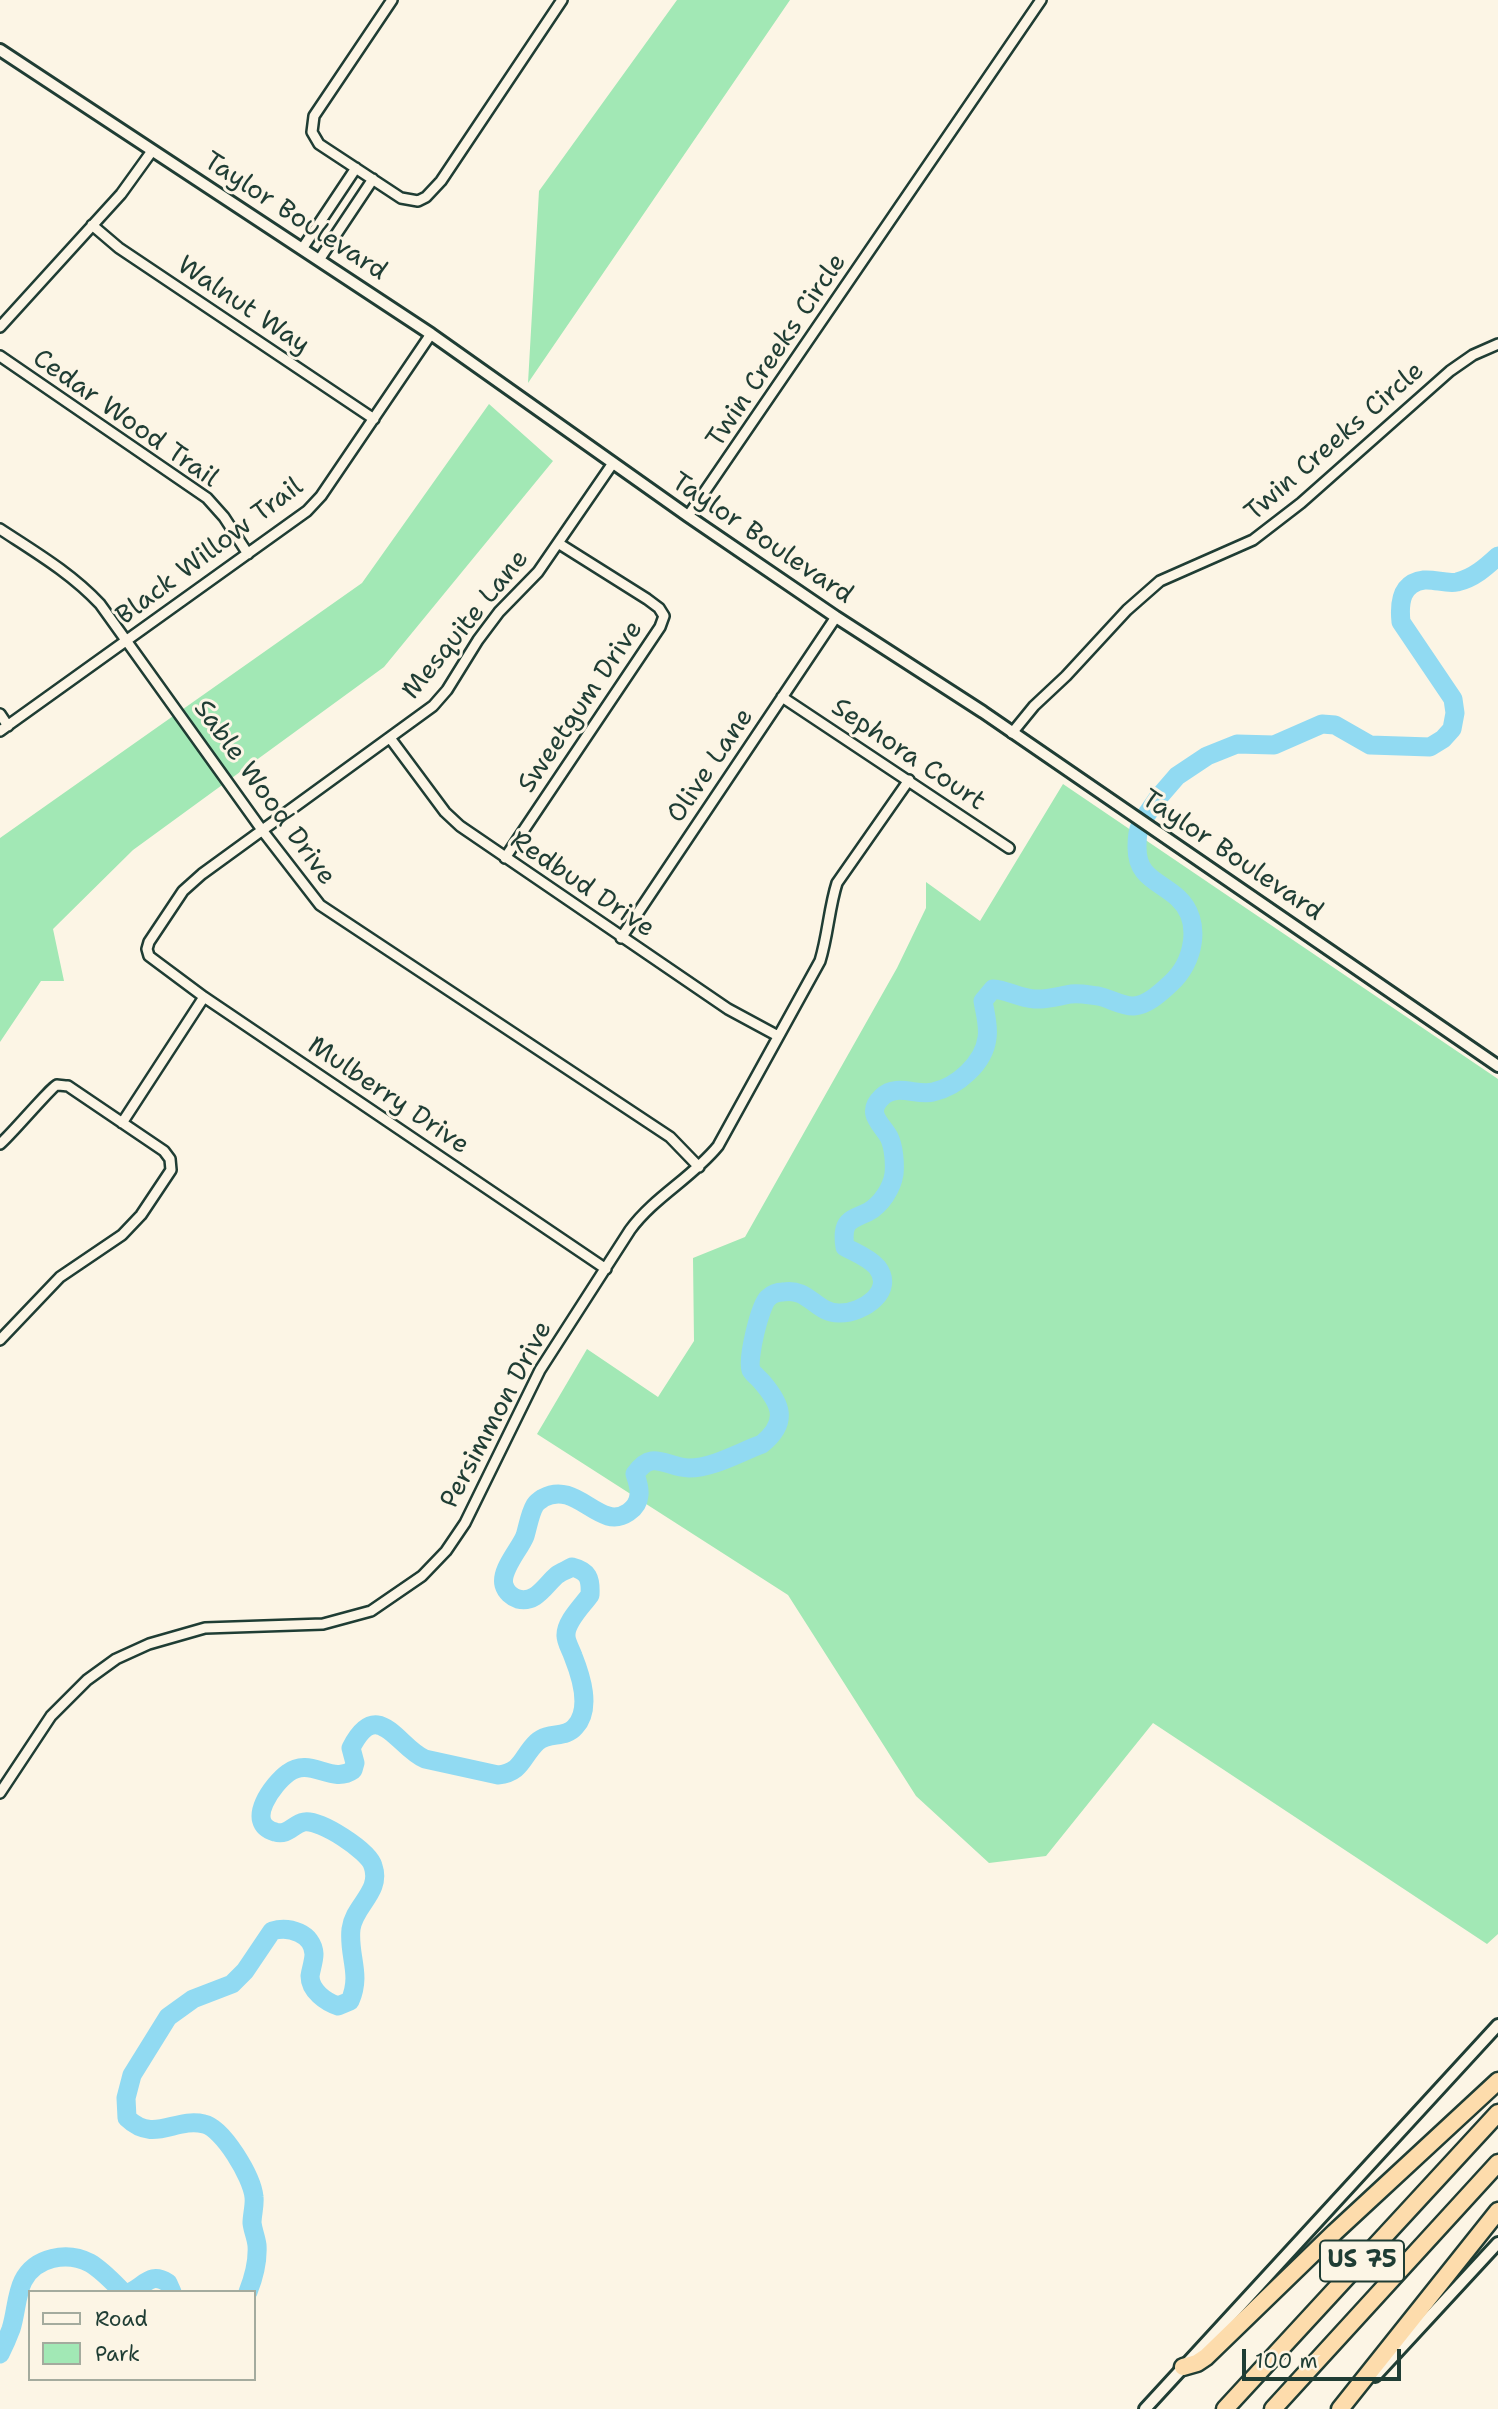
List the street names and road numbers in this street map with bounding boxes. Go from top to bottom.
street label: Taylor Boulevard [197,146,393,288]
street label: Twin Creeks Circle [701,248,853,454]
street label: Walnut Way [171,250,315,362]
street label: Cedar Wood Trail [26,343,224,495]
street label: Twin Creeks Circle [1239,356,1431,528]
street label: Taylor Boulevard [665,467,859,611]
street label: Black Willow Trail [110,472,310,632]
street label: Mesquite Lane [396,544,536,706]
street label: Sweetgum Drive [512,615,650,799]
street label: Sephora Court [825,692,991,818]
street label: Sable Wood Drive [186,694,342,892]
street label: Olive Lane [661,703,761,829]
street label: Taylor Boulevard [1135,784,1329,928]
street label: Redbud Drive [504,825,660,945]
street label: Mulberry Drive [301,1030,475,1162]
street label: Persimmon Drive [434,1316,560,1514]
road number: US 75 [1320,2240,1404,2282]

